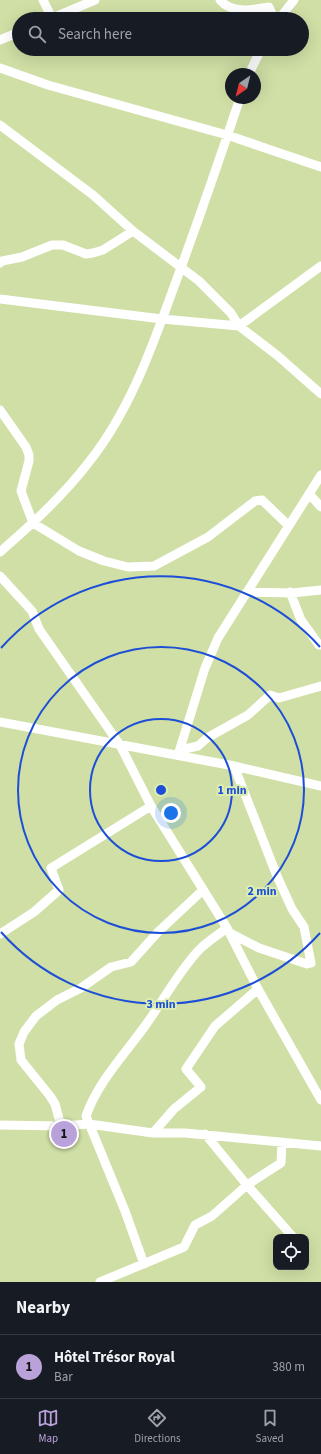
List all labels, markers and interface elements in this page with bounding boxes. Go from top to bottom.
search box [12,12,309,56]
icon: search [26,23,48,45]
text: Search here [58,24,132,45]
north arrow [225,68,261,104]
text: 1 min [217,782,247,799]
centre of rings [154,783,168,797]
your location [161,803,181,823]
text: 2 min [247,883,277,900]
text: 3 min [146,996,176,1013]
pin: 1 [51,1119,77,1149]
map controls [273,1234,309,1270]
button: locate [273,1234,309,1270]
text: Nearby [16,1296,70,1320]
text: Hôtel Trésor Royal [54,1347,175,1368]
text: 1 [26,1358,32,1376]
text: 380 m [272,1358,305,1376]
text: Bar [54,1368,73,1386]
tab: Map [37,1407,59,1446]
tab: Directions [134,1407,181,1446]
tab: Saved [256,1407,284,1446]

